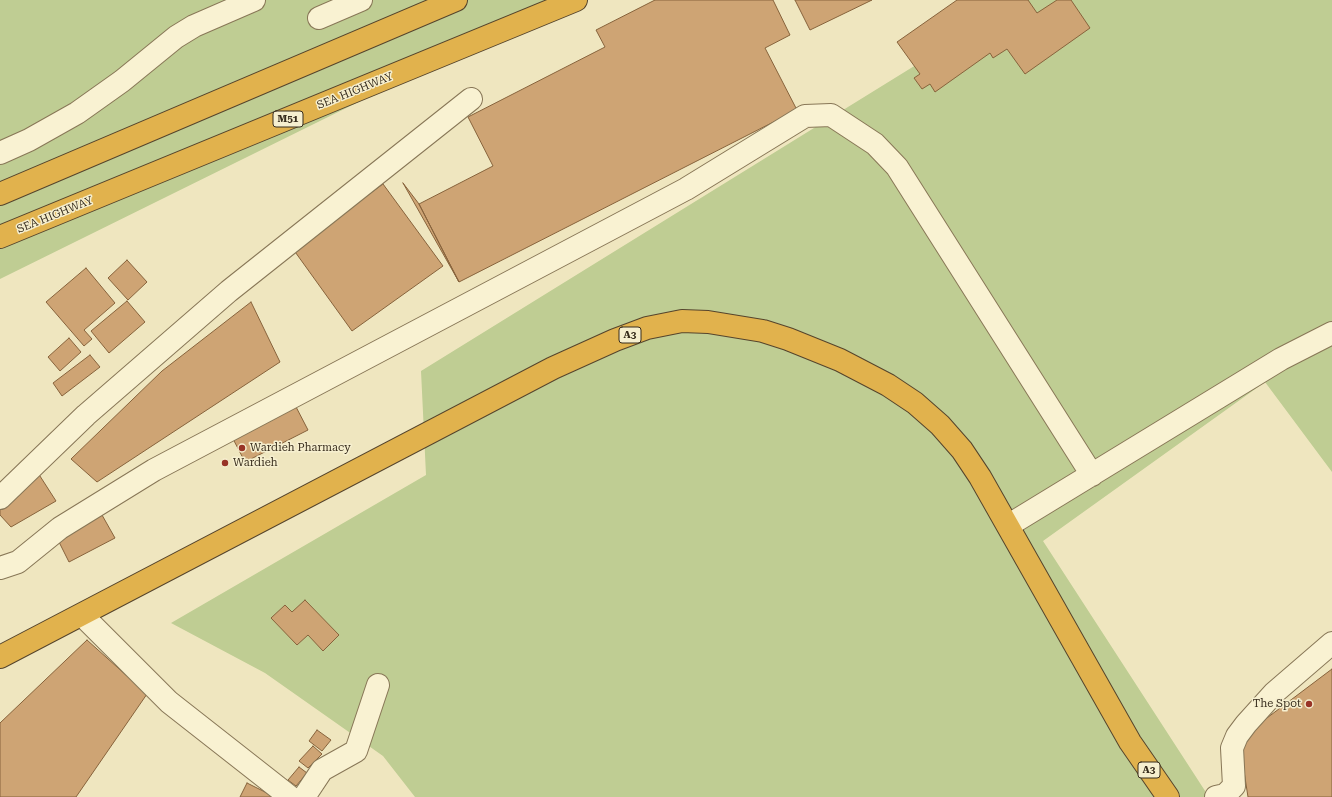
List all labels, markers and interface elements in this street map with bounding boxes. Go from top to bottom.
street label: SEA HIGHWAY [315,70,395,112]
road number: M51 [273,111,303,127]
street label: SEA HIGHWAY [15,194,95,236]
road number: A3 [619,327,641,343]
place label: Wardieh Pharmacy [250,441,351,455]
marker: Wardieh Pharmacy [237,443,247,453]
place label: Wardieh [233,456,278,470]
marker: Wardieh [220,458,230,468]
place label: The Spot [1253,697,1301,711]
marker: The Spot [1304,699,1314,709]
road number: A3 [1138,762,1160,778]

